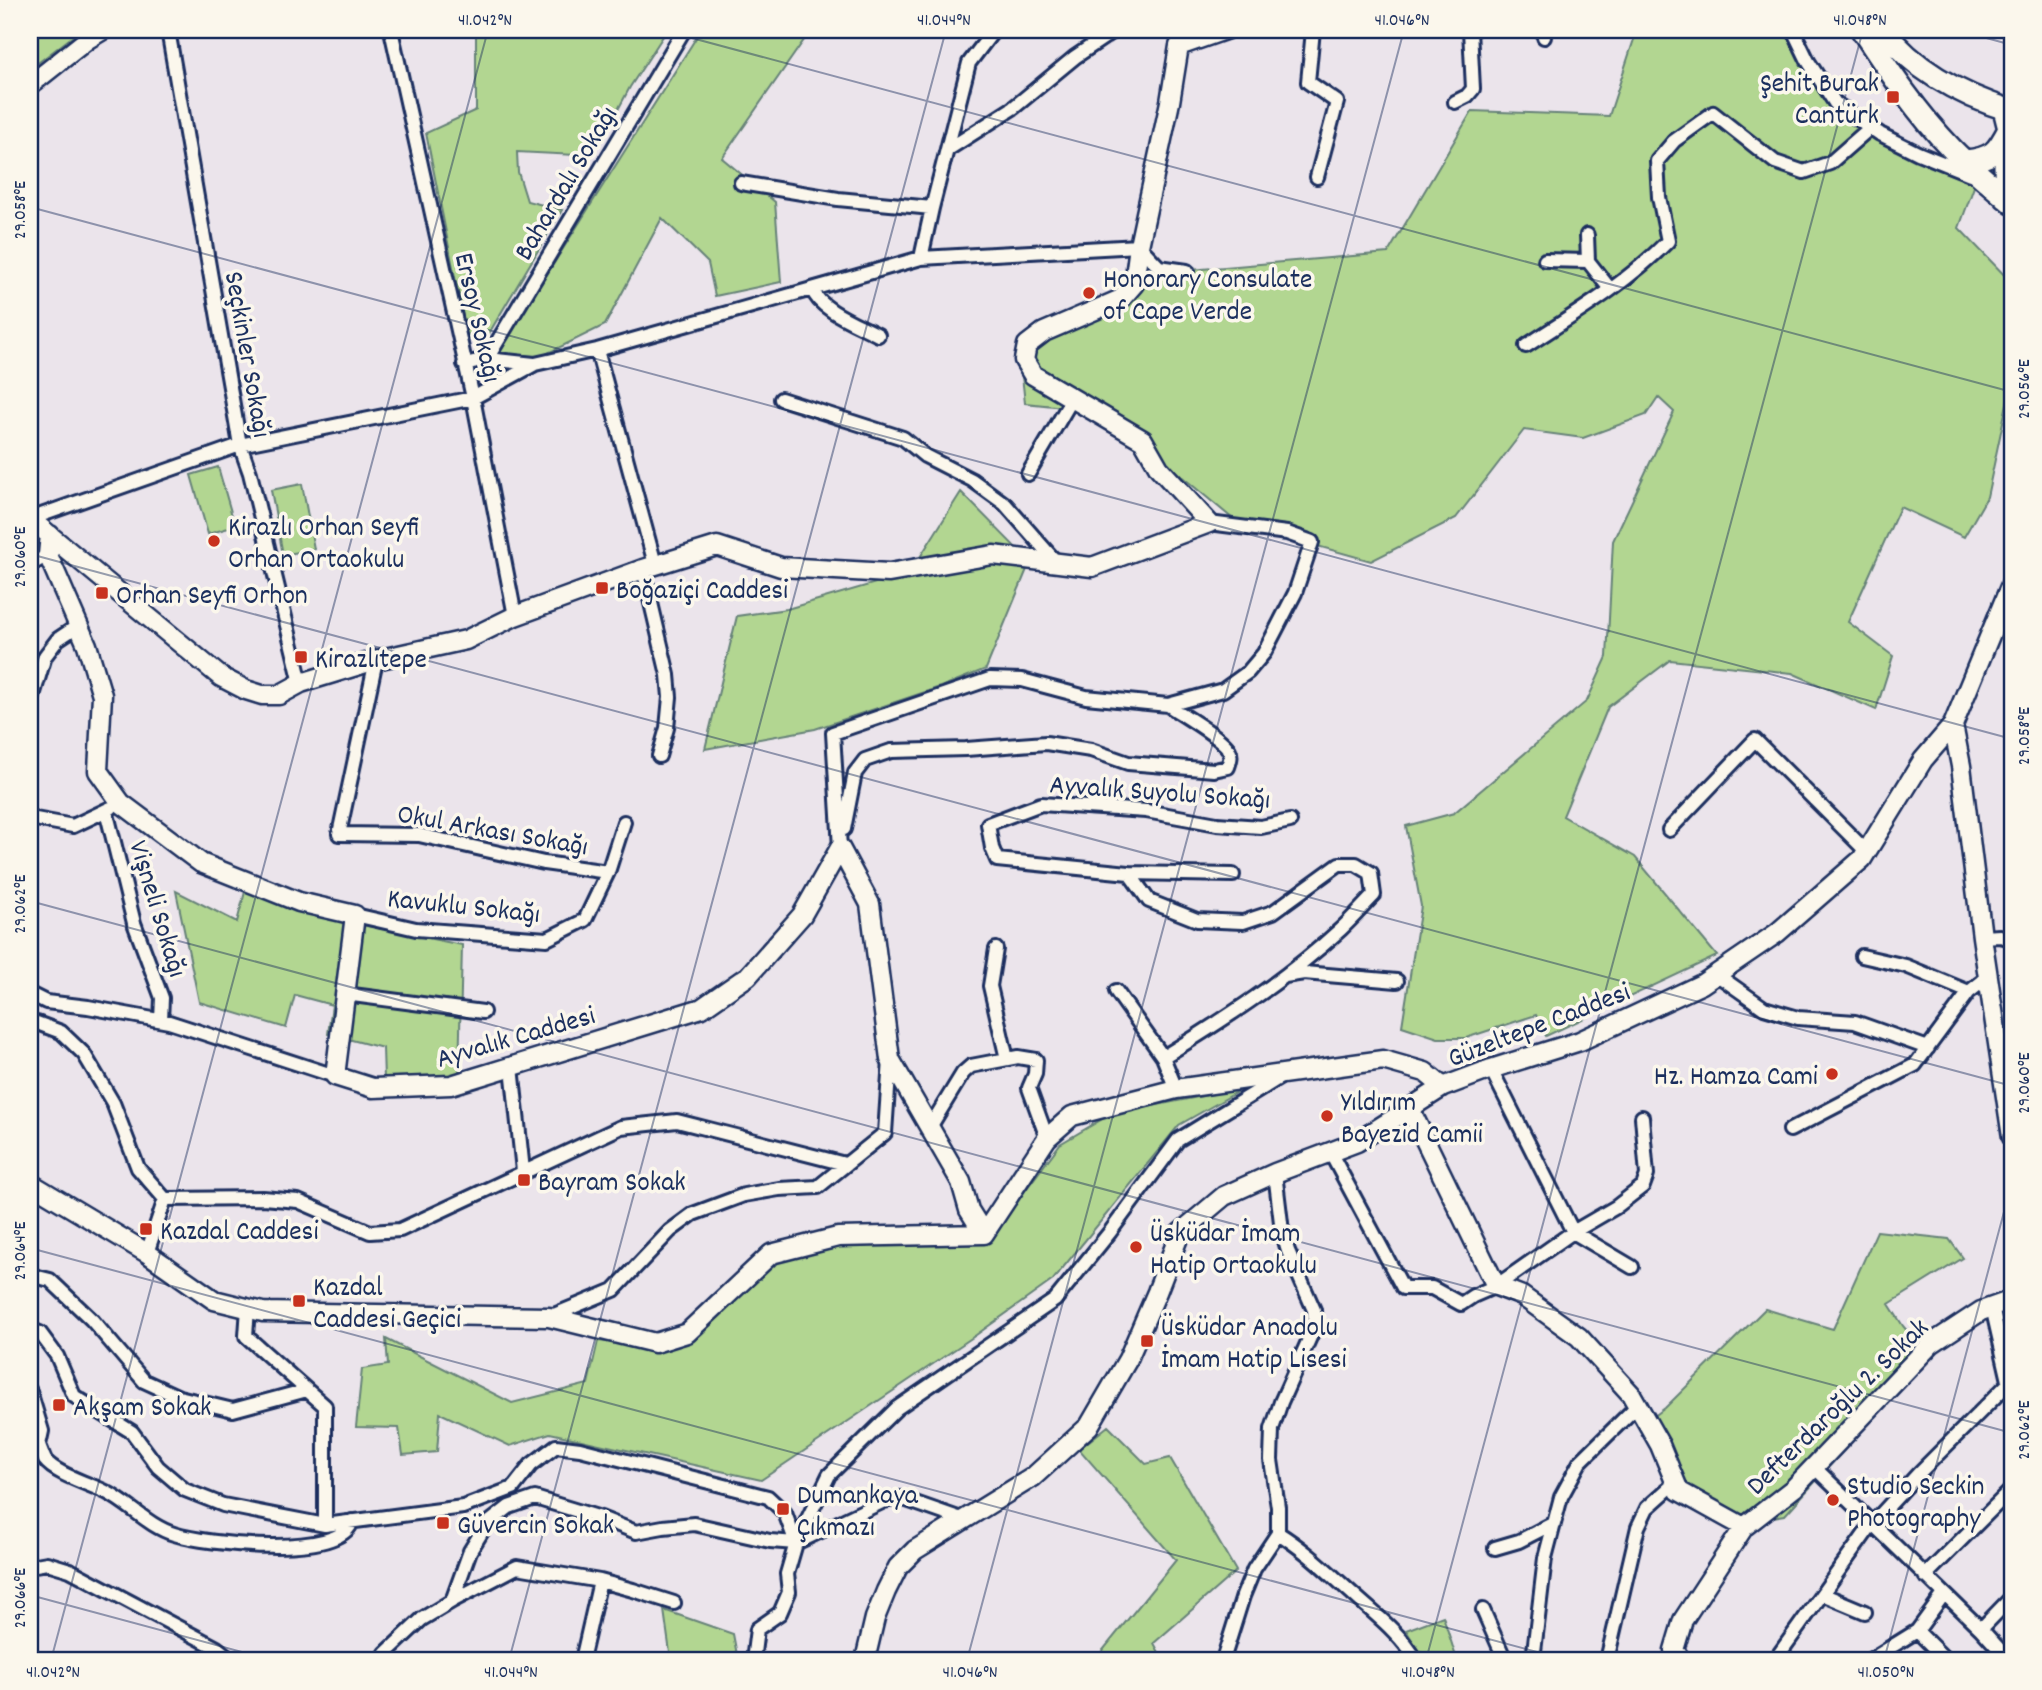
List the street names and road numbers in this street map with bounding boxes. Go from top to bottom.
street label: Bahardalı Sokağı [506,100,630,269]
street label: Ersoy Sokağı [441,249,509,387]
street label: Seçkinler Sokağı [211,269,279,441]
street label: Ayvalık Suyolu Sokağı [1048,767,1271,823]
street label: Okul Arkası Sokağı [394,796,591,869]
street label: Vişneli Sokağı [115,836,195,983]
street label: Kavuklu Sokağı [385,881,542,937]
street label: Güzeltepe Caddesi [1443,974,1637,1081]
street label: Ayvalık Caddesi [432,998,601,1082]
street label: Defterdaroğlu 2. Sokak [1739,1311,1940,1506]

